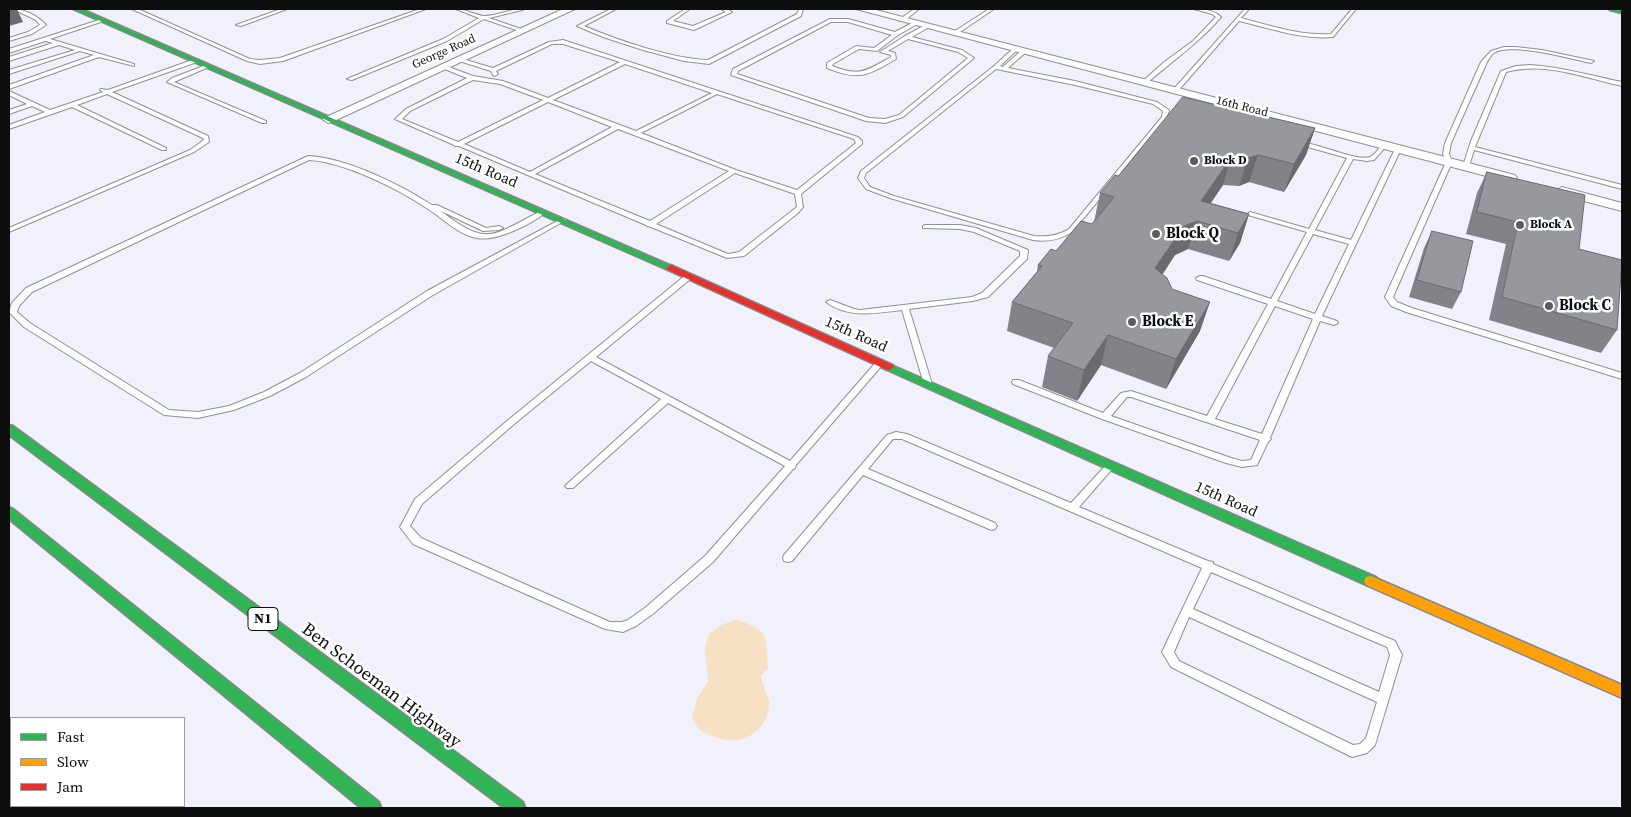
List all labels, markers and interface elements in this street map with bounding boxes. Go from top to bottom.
street label: George Road [410,32,478,72]
street label: 16th Road [1214,94,1270,120]
street label: 15th Road [452,150,520,192]
place label: Block D [1204,154,1246,168]
marker: Block D [1188,155,1200,167]
place label: Block A [1530,218,1572,232]
marker: Block A [1514,219,1526,231]
place label: Block Q [1166,225,1219,243]
marker: Block Q [1150,228,1162,240]
place label: Block C [1559,297,1611,315]
marker: Block C [1543,300,1555,312]
street label: 15th Road [822,313,890,357]
place label: Block E [1142,313,1193,331]
marker: Block E [1126,316,1138,328]
street label: 15th Road [1192,478,1260,522]
road number: N1 [248,608,278,630]
street label: Ben Schoeman Highway [297,619,465,753]
legend [10,717,185,807]
text: Fast [57,726,84,747]
text: Slow [57,751,89,772]
text: Jam [57,776,83,797]

